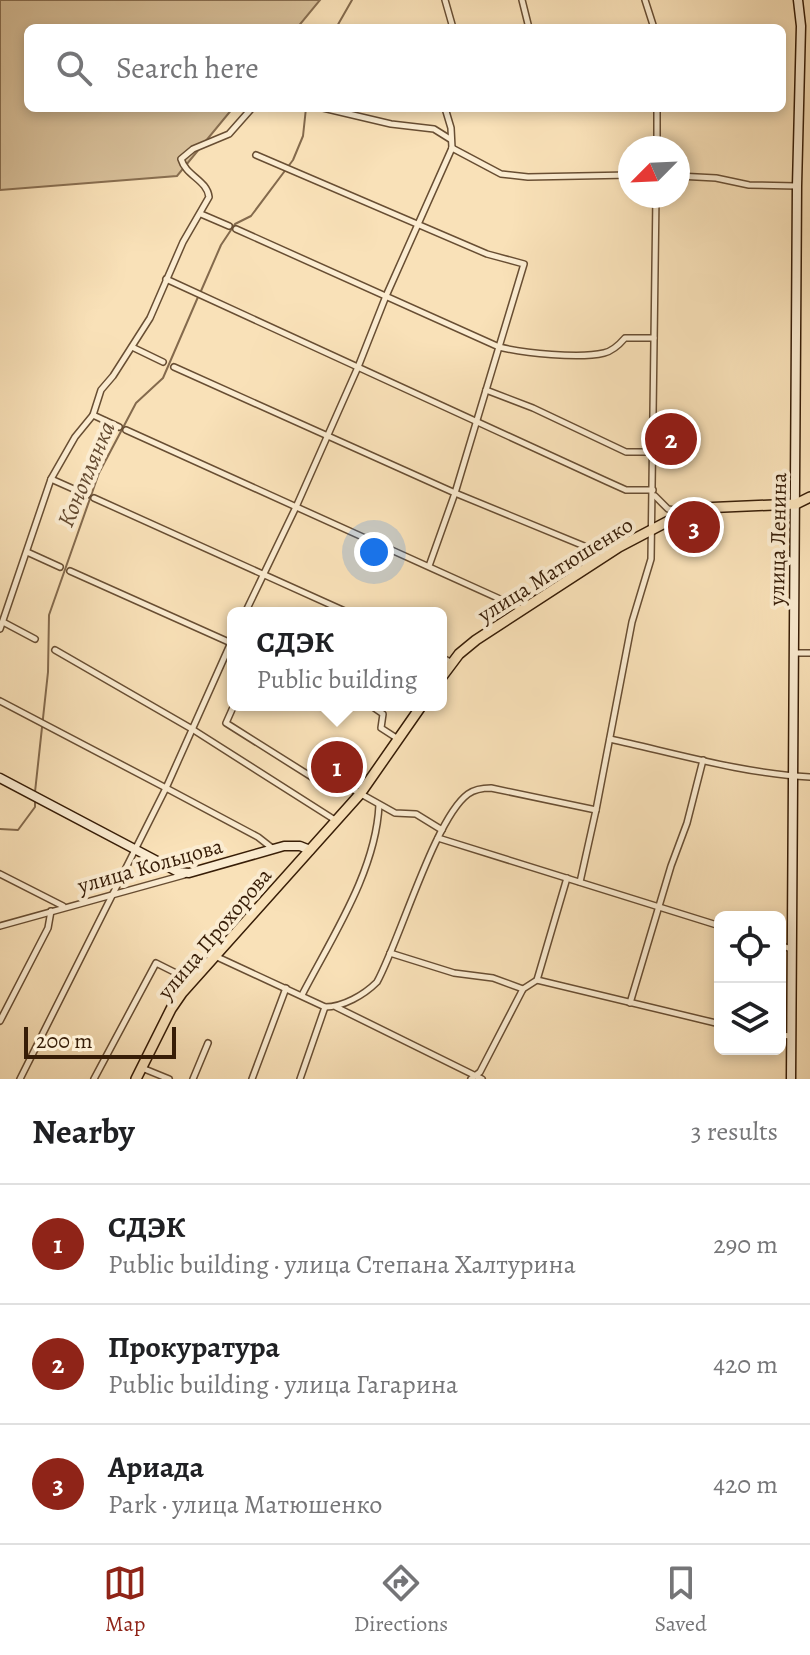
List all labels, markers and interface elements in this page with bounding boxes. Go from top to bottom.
search box [24,24,786,112]
icon: search [52,46,96,90]
text: Search here [116,48,259,88]
north arrow [618,136,690,208]
pin: 2 [645,409,697,469]
water label: Коноплянка [49,416,123,532]
street label: улица Ленина [762,471,794,607]
pin: 3 [668,497,720,557]
street label: улица Матюшенко [471,510,639,630]
your location [354,532,394,572]
popup [227,607,447,711]
text: СДЭК [257,622,334,662]
text: Public building [257,662,417,697]
pin: 1 [311,737,363,797]
street label: улица Кольцова [73,831,227,901]
street label: улица Прохорова [150,861,279,1007]
map controls [714,911,786,1055]
button: locate [714,911,786,983]
button: layers [714,983,786,1055]
scale bar [24,1023,176,1059]
text: 200 m [36,1026,93,1056]
text: Nearby [32,1108,135,1155]
text: 3 results [691,1114,778,1149]
text: СДЭК [108,1207,186,1247]
text: 1 [53,1227,63,1262]
text: 290 m [713,1227,778,1262]
text: Public building · улица Степана Халтурина [108,1247,576,1282]
text: Прокуратура [108,1327,280,1367]
text: 2 [52,1347,64,1382]
text: 420 m [713,1347,778,1382]
text: Public building · улица Гагарина [108,1367,458,1402]
text: Ариада [108,1447,204,1487]
text: 3 [52,1467,64,1502]
text: 420 m [713,1467,778,1502]
text: Park · улица Матюшенко [108,1487,383,1522]
tab: Map [103,1561,147,1639]
tab: Directions [354,1561,448,1639]
tab: Saved [655,1561,707,1639]

